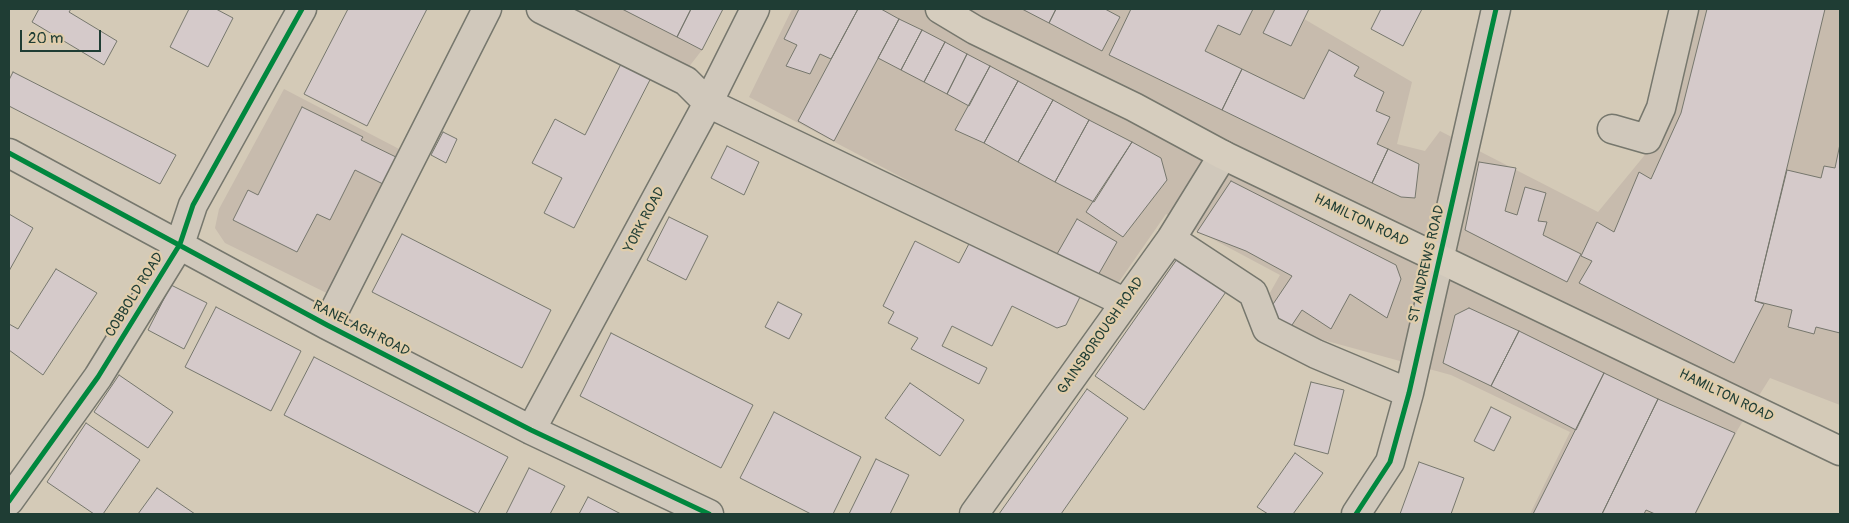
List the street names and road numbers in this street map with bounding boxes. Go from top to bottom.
street label: YORK ROAD [621,185,669,255]
street label: HAMILTON ROAD [1311,191,1411,251]
street label: ST ANDREWS ROAD [1405,204,1449,324]
street label: COBBOLD ROAD [102,250,168,340]
street label: GAINSBOROUGH ROAD [1054,274,1148,398]
street label: RANELAGH ROAD [310,297,412,361]
street label: HAMILTON ROAD [1676,366,1776,426]

